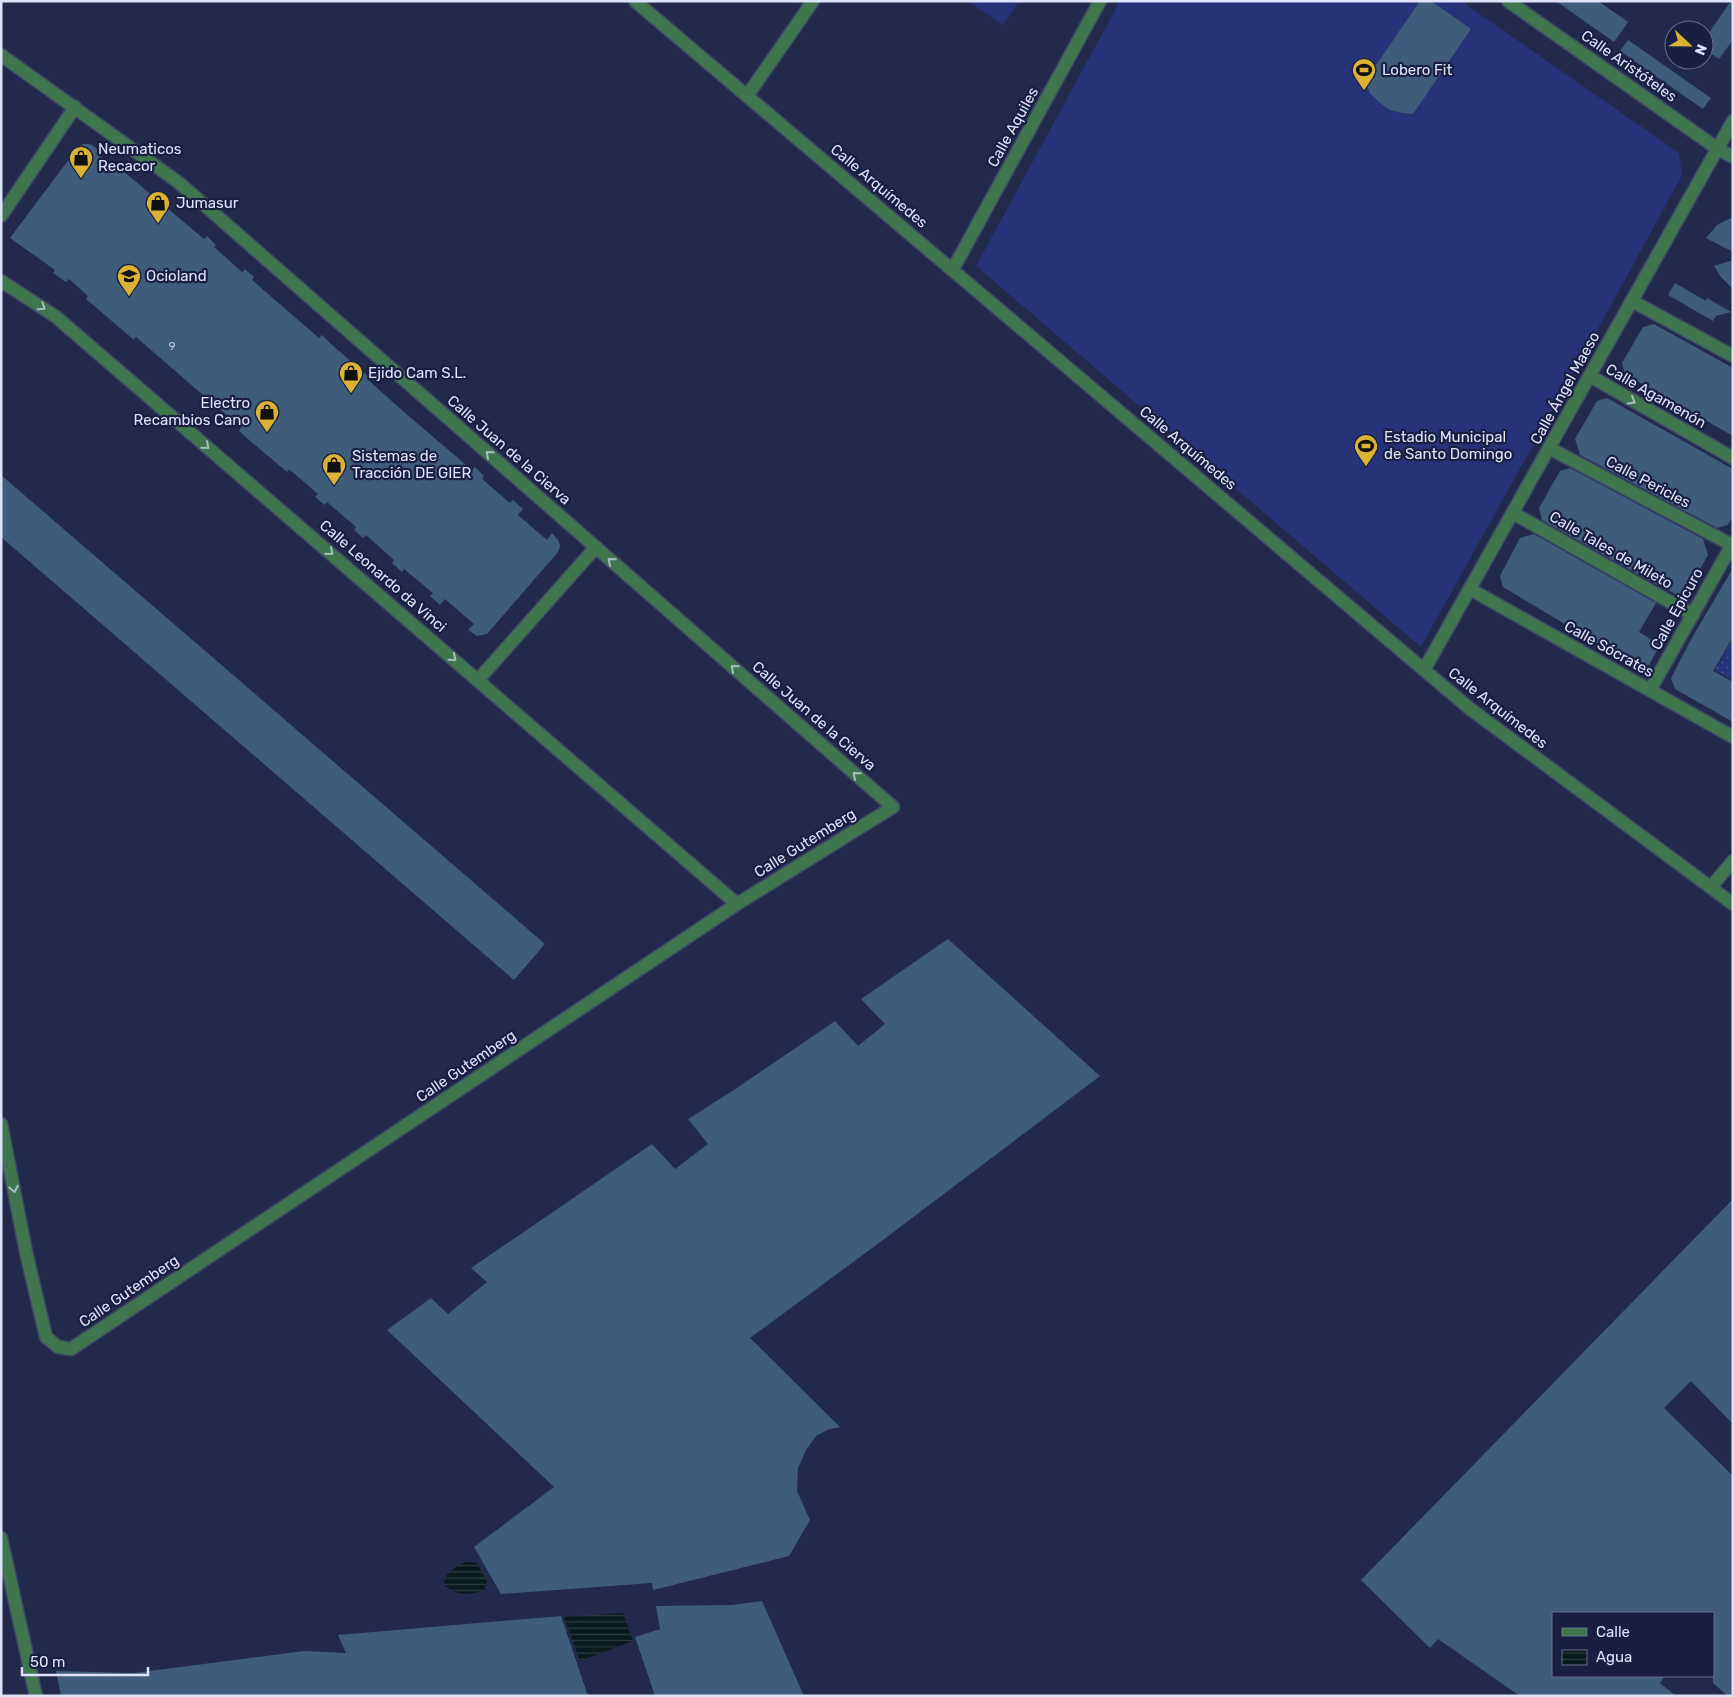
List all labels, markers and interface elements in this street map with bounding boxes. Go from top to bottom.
north arrow [1664,20,1714,70]
street label: Calle Aristóteles [1578,26,1681,106]
text: N [1691,42,1710,58]
sports icon: Lobero Fit [1351,57,1377,91]
place label: Lobero Fit [1382,61,1452,79]
street label: Calle Aquiles [984,84,1042,170]
place label: Neumaticos Recacor [98,140,182,175]
street label: Calle Arquímedes [827,140,931,232]
shop icon: Neumaticos Recacor [68,145,94,179]
shop icon: Jumasur [145,190,171,224]
place label: Jumasur [176,194,239,212]
school or university icon: Ocioland [116,263,142,297]
place label: Ocioland [146,267,207,285]
one-way arrow [37,301,46,310]
street label: Calle Ángel Maeso [1527,329,1603,447]
house number: 9 [168,339,176,353]
shop icon: Ejido Cam S.L. [338,360,364,394]
street label: Calle Agamenón [1603,360,1709,432]
place label: Ejido Cam S.L. [368,364,466,382]
street label: Calle Juan de la Cierva [444,391,574,509]
place label: Electro Recambios Cano [134,394,250,429]
one-way arrow [1627,394,1636,404]
shop icon: Electro Recambios Cano [254,399,280,433]
street label: Calle Arquímedes [1136,402,1240,494]
place label: Estadio Municipal de Santo Domingo [1384,428,1512,463]
sports icon: Estadio Municipal de Santo Domingo [1353,433,1379,467]
one-way arrow [201,440,210,449]
place label: Sistemas de Tracción DE GIER [352,447,471,482]
one-way arrow [486,451,495,460]
shop icon: Sistemas de Tracción DE GIER [321,452,347,486]
street label: Calle Pericles [1603,452,1694,512]
street label: Calle Tales de Mileto [1546,507,1676,593]
street label: Calle Leonardo da Vinci [316,516,450,636]
one-way arrow [324,546,333,555]
one-way arrow [608,558,617,567]
street label: Calle Epicuro [1647,565,1707,653]
street label: Calle Sócrates [1561,617,1657,681]
one-way arrow [447,652,456,661]
street label: Calle Juan de la Cierva [749,657,879,775]
street label: Calle Arquímedes [1445,664,1552,753]
one-way arrow [730,665,739,674]
one-way arrow [853,771,862,780]
street label: Calle Gutemberg [751,805,859,881]
street label: Calle Gutemberg [413,1026,519,1106]
one-way arrow [8,1184,18,1193]
street label: Calle Gutemberg [76,1251,182,1331]
legend [1552,1612,1714,1677]
text: Calle [1596,1623,1630,1641]
scale bar [22,1644,149,1676]
text: Agua [1596,1648,1632,1666]
text: 50 m [30,1653,65,1671]

